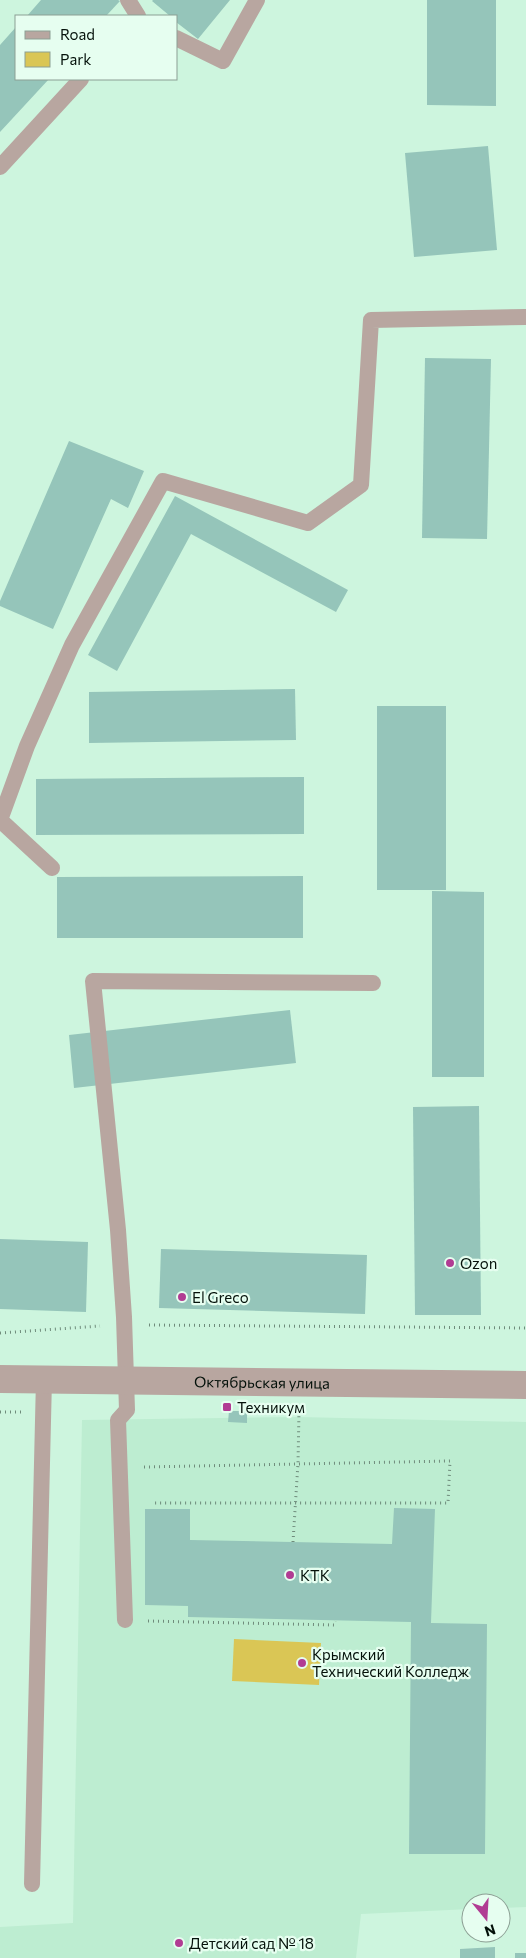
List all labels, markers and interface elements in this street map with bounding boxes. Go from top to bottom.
legend [15,15,178,80]
text: Road [60,25,95,43]
text: Park [60,50,91,68]
place label: Ozon [460,1254,497,1272]
marker: Ozon [444,1257,456,1269]
place label: El Greco [192,1288,249,1306]
marker: El Greco [176,1291,188,1303]
street label: Октябрьская улица [194,1372,330,1392]
place label: Техникум [237,1398,305,1416]
marker: Техникум [221,1401,233,1413]
place label: КТК [300,1566,330,1584]
marker: КТК [284,1569,296,1581]
place label: Крымский Технический Колледж [312,1645,469,1680]
marker: Крымский Технический Колледж [296,1657,308,1669]
north arrow [461,1893,511,1943]
text: N [483,1921,498,1941]
place label: Детский сад № 18 [189,1934,314,1952]
marker: Детский сад № 18 [173,1937,185,1949]

